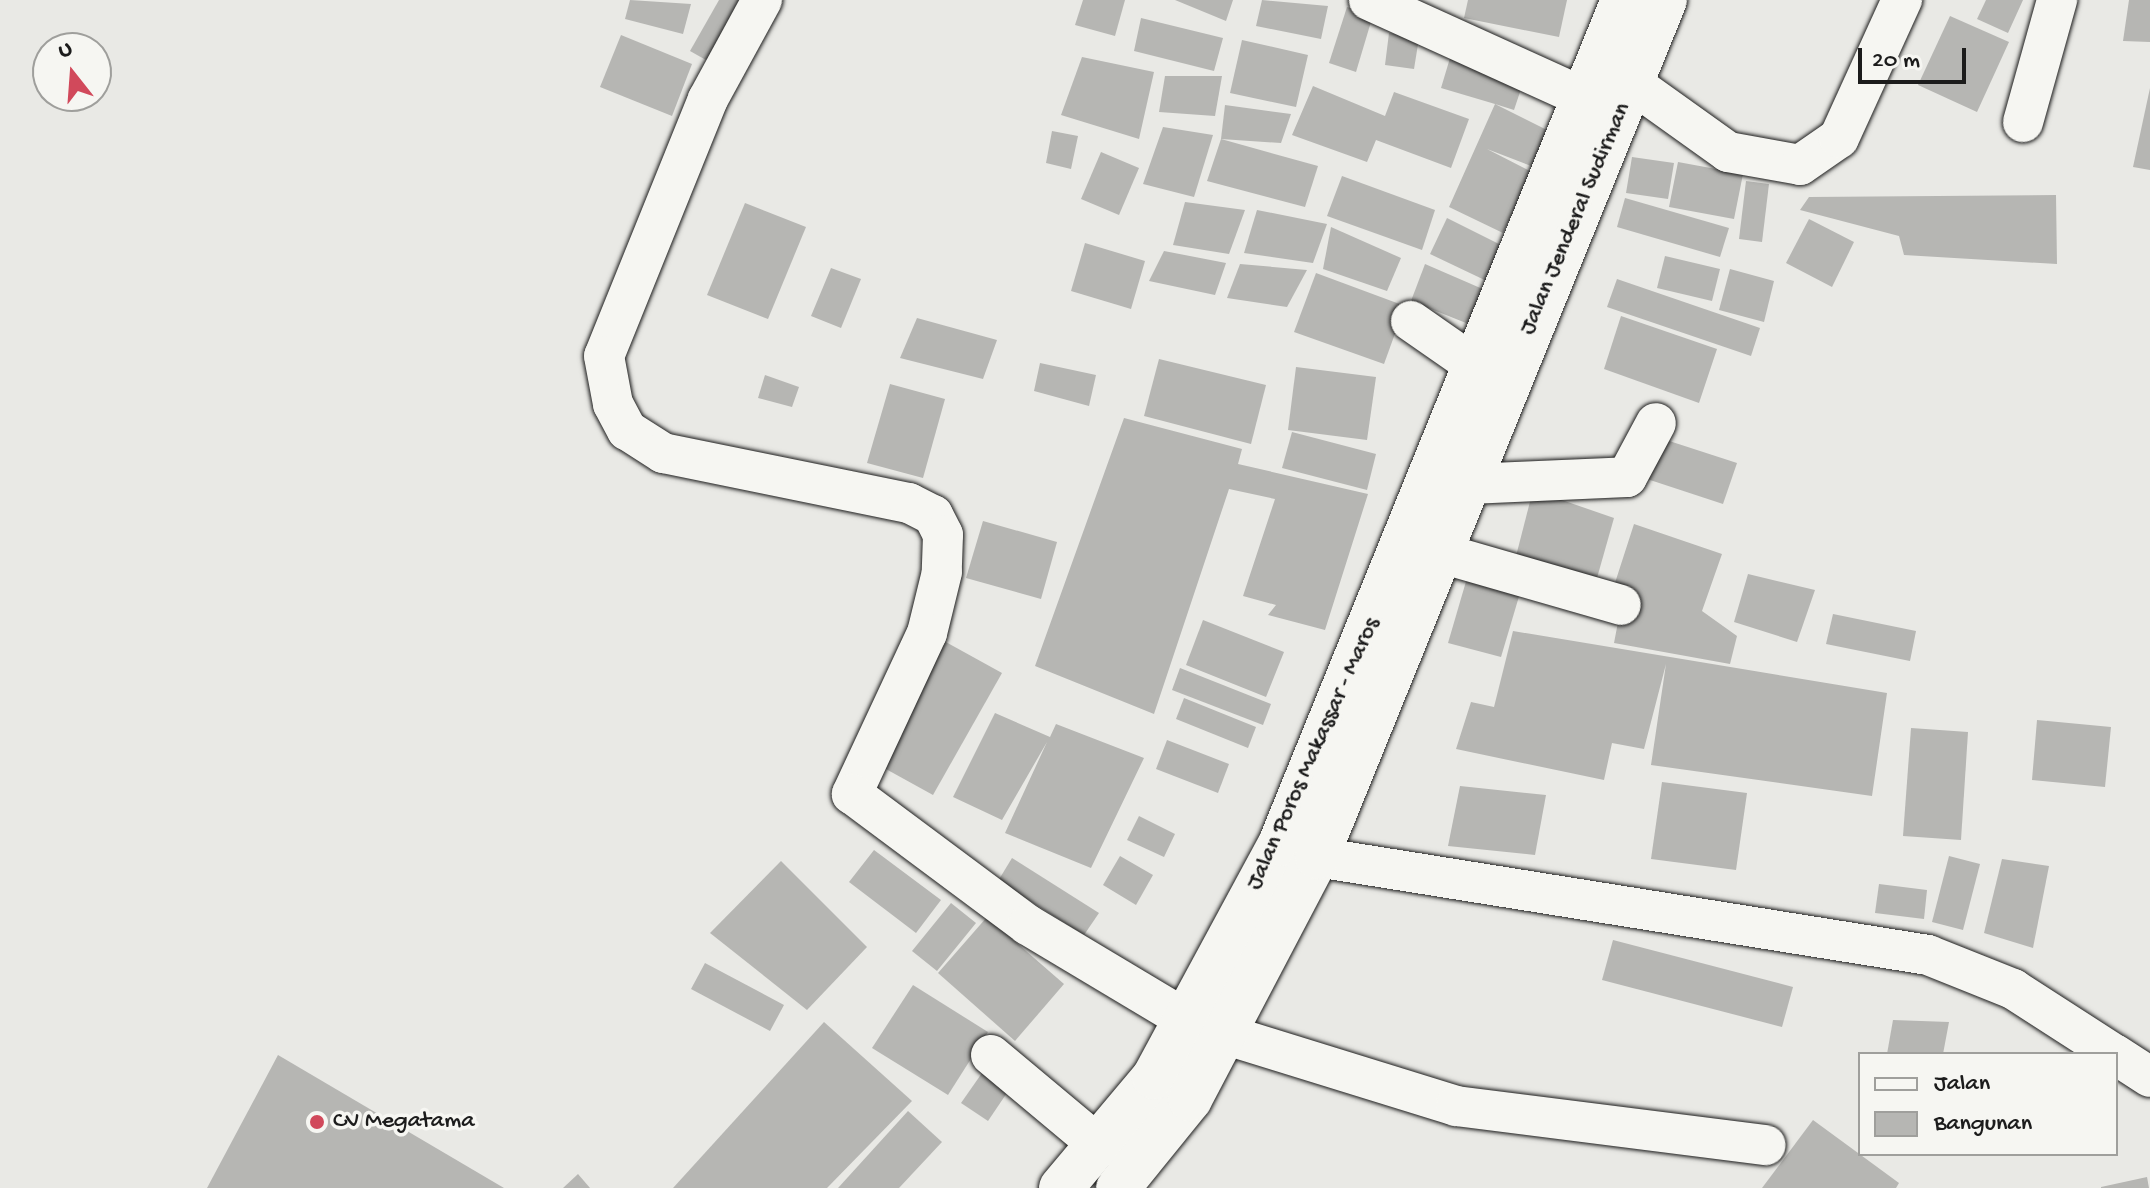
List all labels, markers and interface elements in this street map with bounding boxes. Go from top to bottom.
north arrow [32,32,112,112]
scale bar [1862,32,1970,82]
text: U [56,37,75,65]
text: 20 m [1872,47,1920,76]
street label: Jalan Jenderal Sudirman [1514,99,1638,339]
street label: Jalan Poros Makassar - Maros [1241,613,1387,895]
legend [1858,1052,2118,1156]
text: Jalan [1934,1070,1990,1099]
place label: CV Megatama [333,1108,475,1136]
text: Bangunan [1934,1110,2032,1139]
marker: CV Megatama [308,1113,326,1131]

